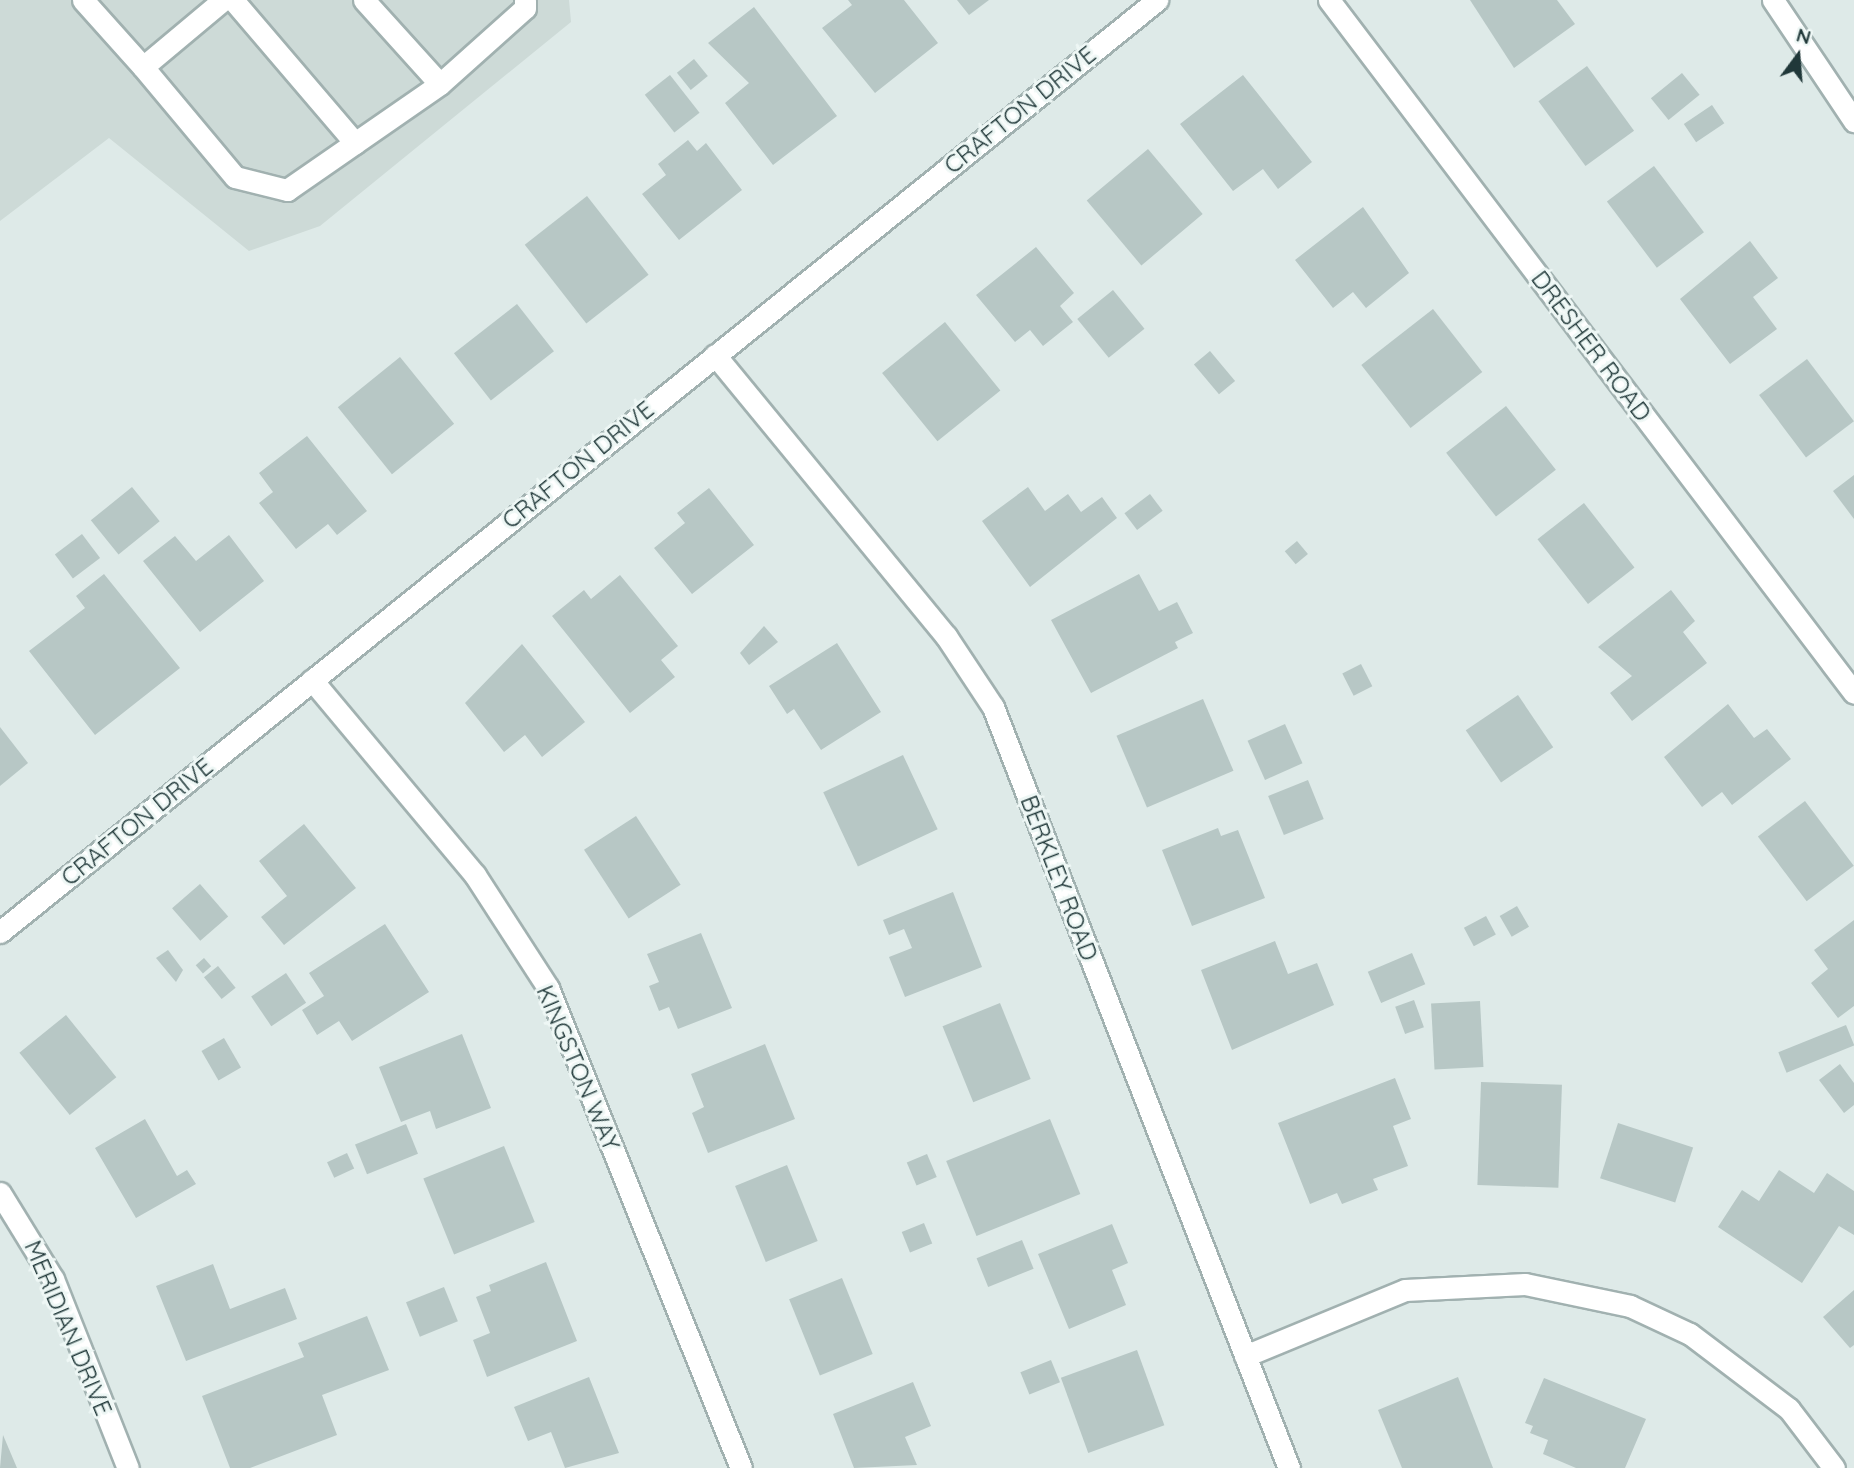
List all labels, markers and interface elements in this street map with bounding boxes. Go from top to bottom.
north arrow [1763,21,1833,91]
text: N [1794,22,1814,49]
street label: CRAFTON DRIVE [938,40,1102,180]
street label: DRESHER ROAD [1525,265,1657,427]
street label: CRAFTON DRIVE [496,395,660,535]
street label: CRAFTON DRIVE [55,752,219,892]
street label: BERKLEY ROAD [1014,791,1104,965]
street label: KINGSTON WAY [530,981,626,1155]
street label: MERIDIAN DRIVE [18,1236,118,1420]

